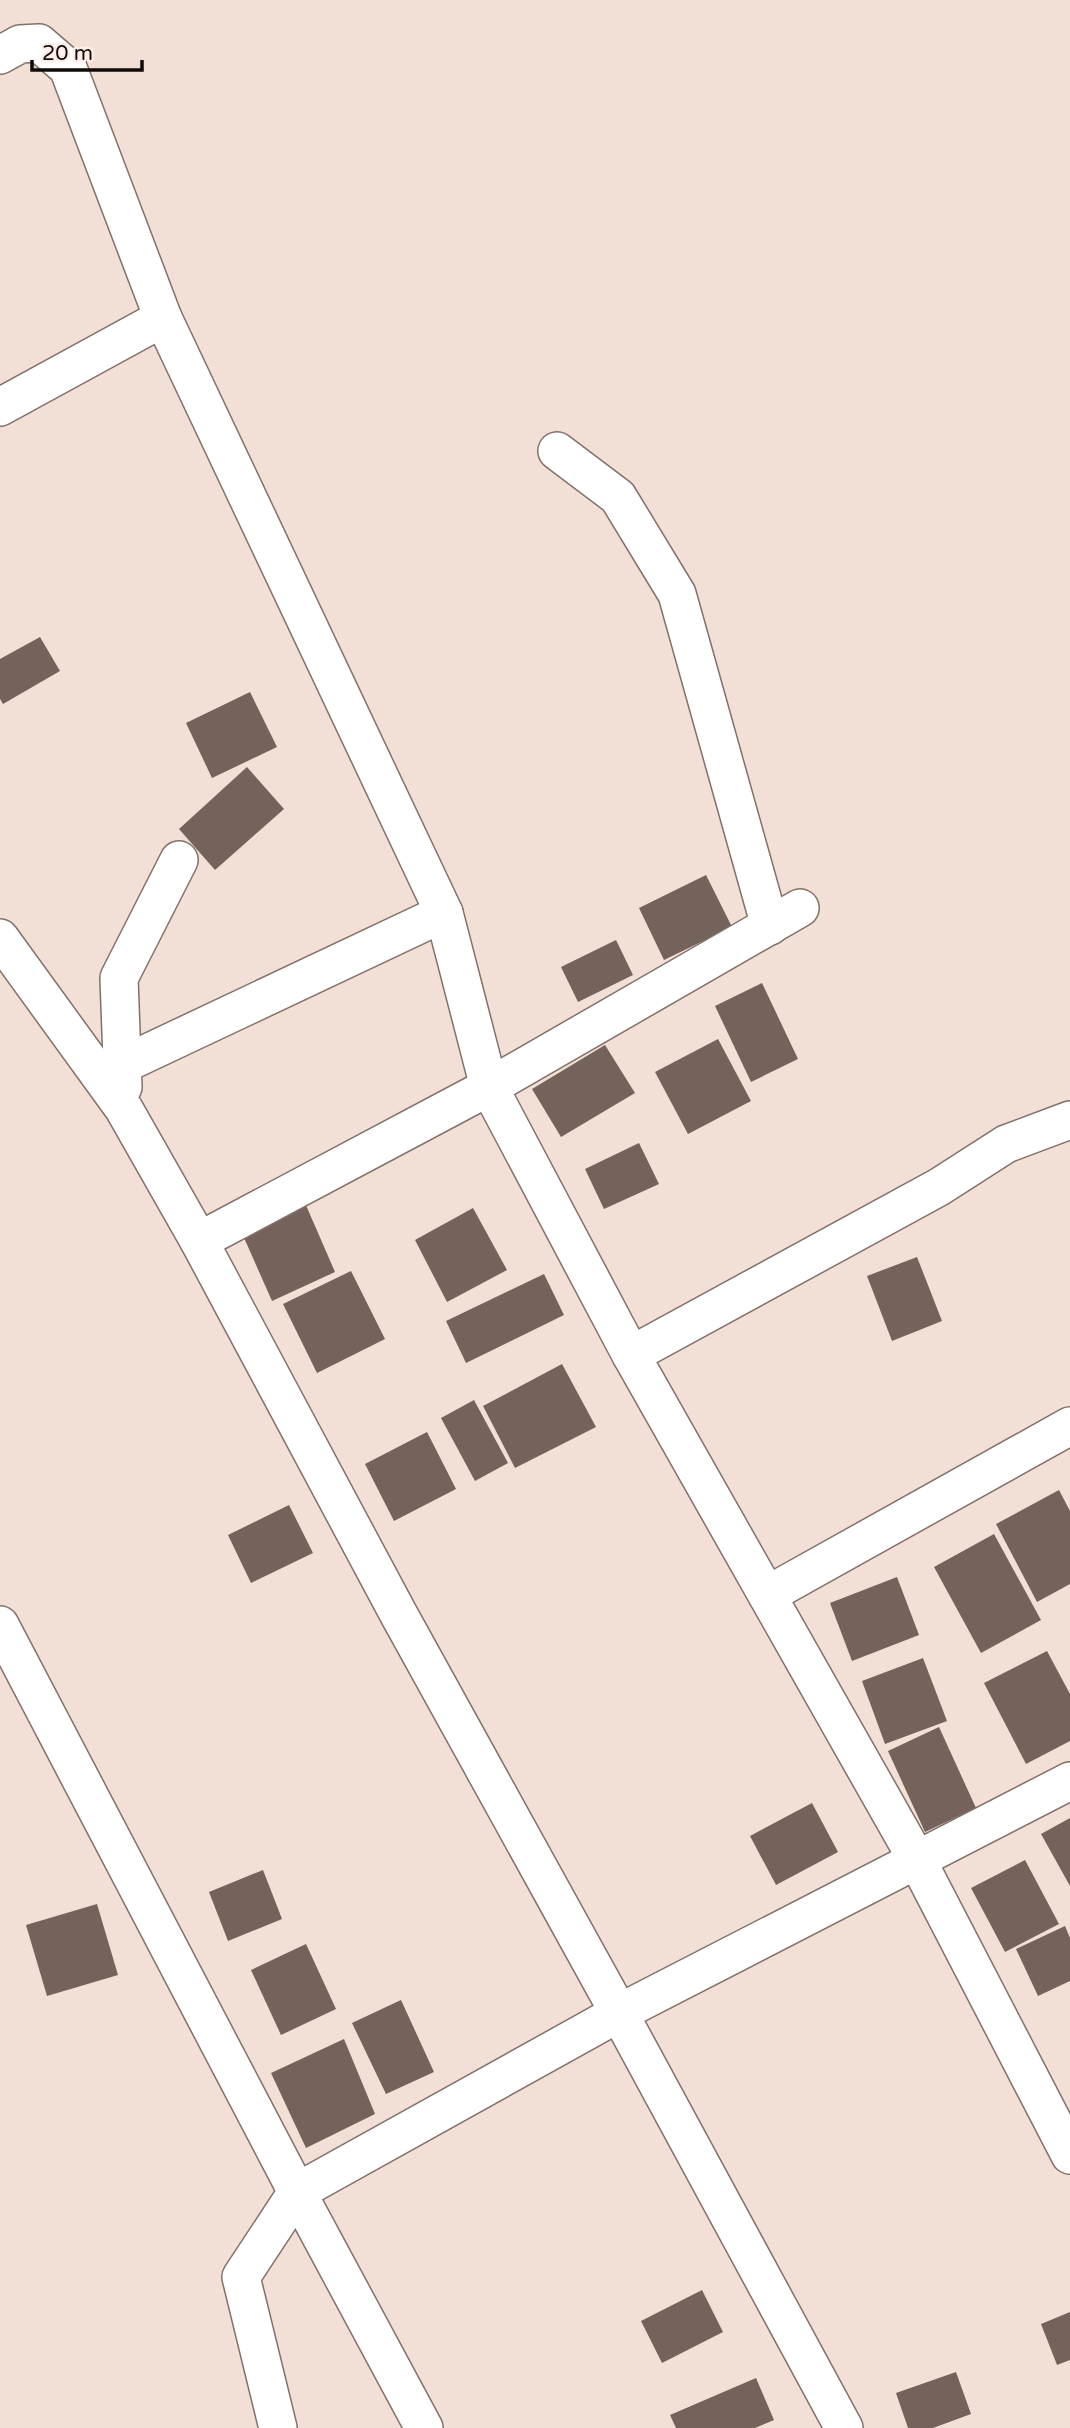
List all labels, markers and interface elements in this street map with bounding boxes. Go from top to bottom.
scale bar [32,28,142,72]
text: 20 m [42,41,93,66]

